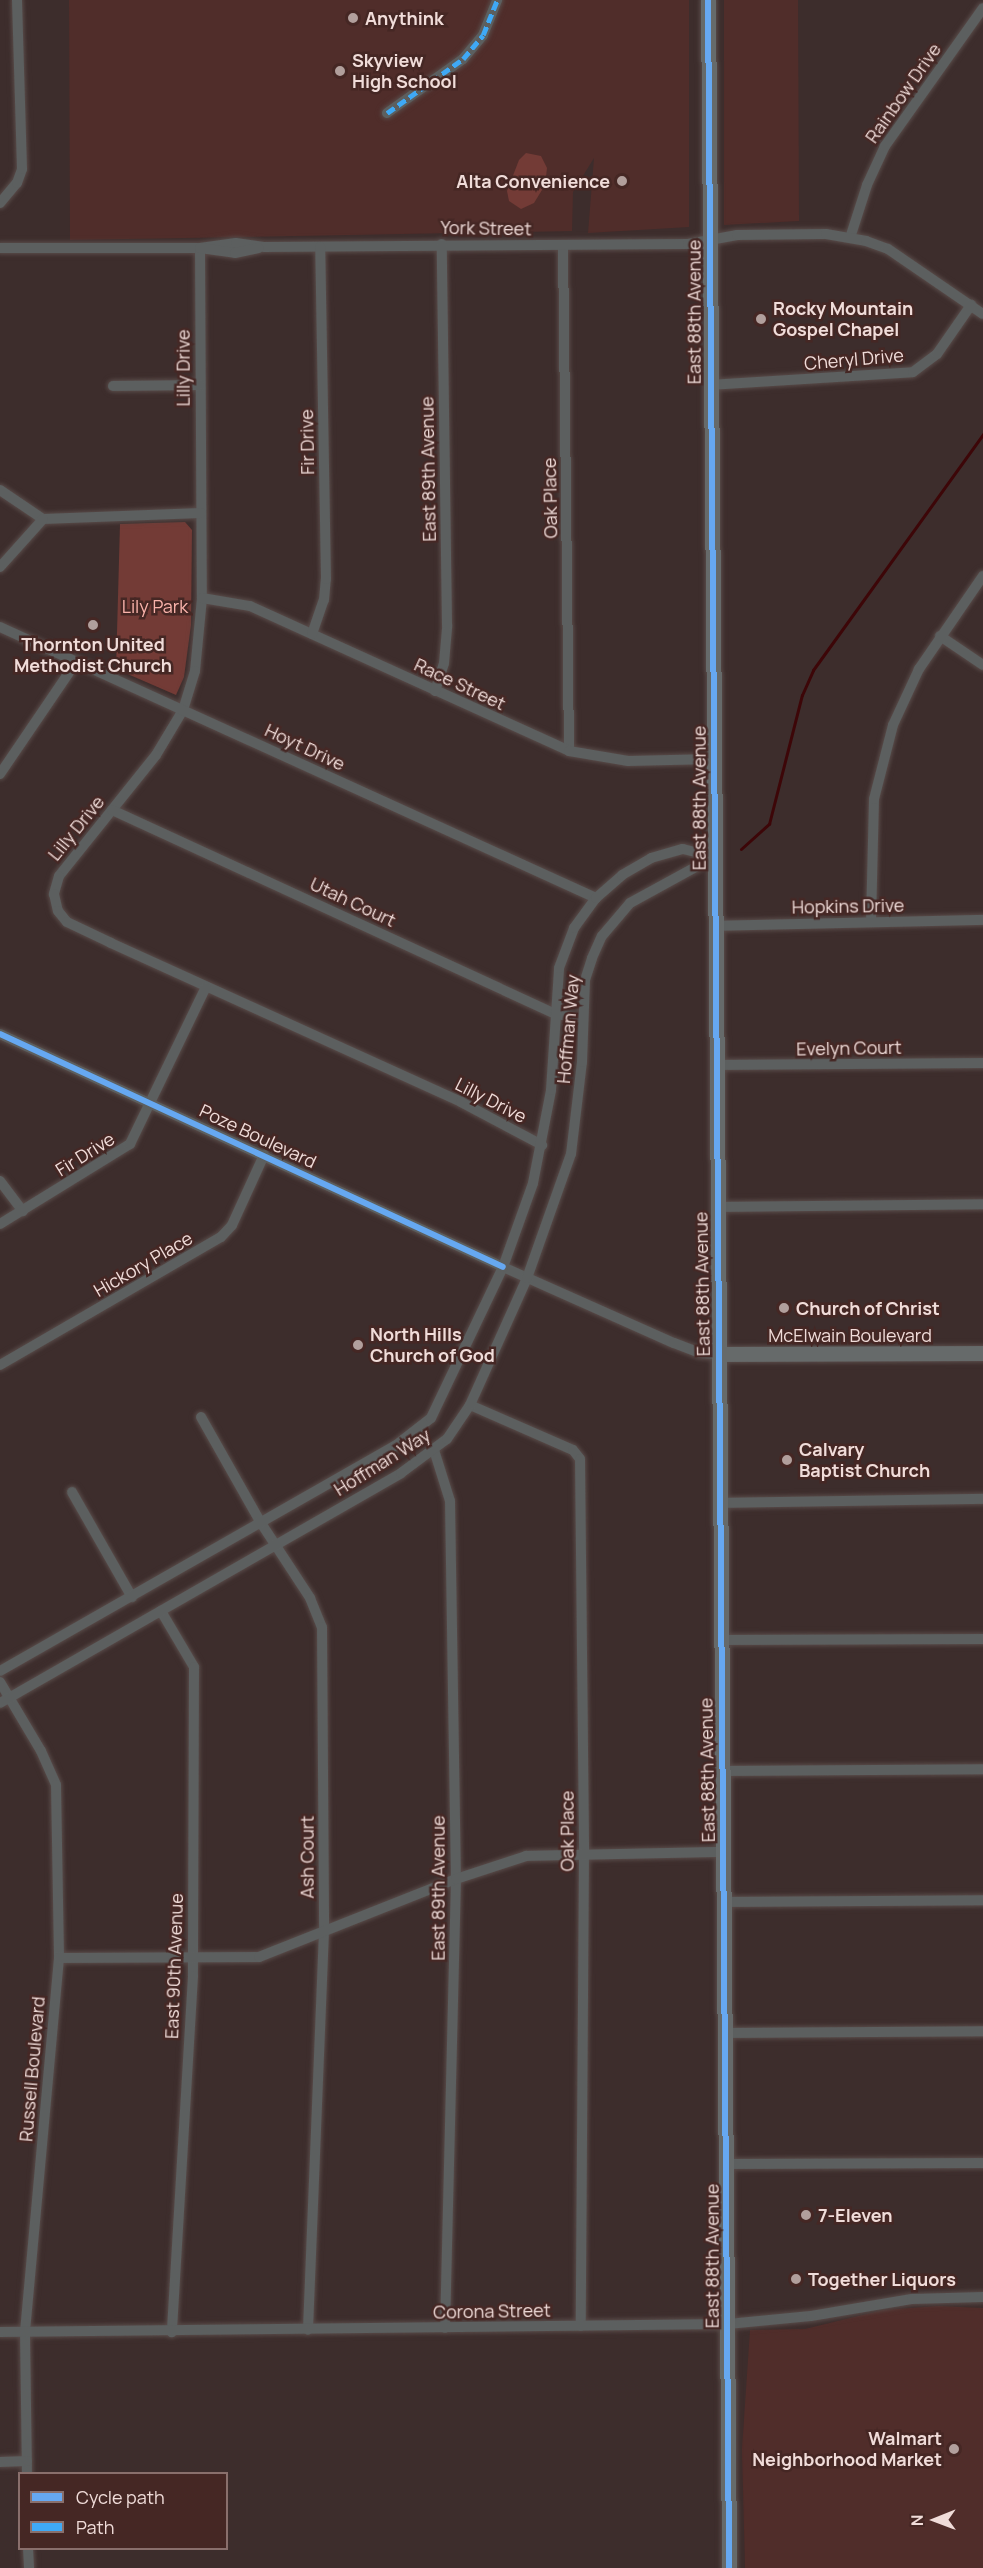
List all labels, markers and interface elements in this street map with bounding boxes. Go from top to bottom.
place label: Anythink [365,7,444,29]
marker: Anythink [346,11,360,25]
street label: Rainbow Drive [861,39,945,147]
place label: Skyview High School [352,50,457,92]
marker: Skyview High School [333,64,347,78]
place label: Alta Convenience [456,170,610,192]
marker: Alta Convenience [615,174,629,188]
street label: York Street [440,216,532,240]
street label: East 88th Avenue [683,240,705,384]
place label: Rocky Mountain Gospel Chapel [773,298,913,340]
marker: Rocky Mountain Gospel Chapel [754,312,768,326]
street label: Lilly Drive [172,330,194,406]
street label: Cheryl Drive [803,344,905,374]
street label: East 89th Avenue [416,396,440,542]
street label: Fir Drive [296,409,318,475]
street label: Oak Place [538,457,562,539]
park label: Lily Park [122,595,188,617]
marker: Thornton United Methodist Church [86,618,100,632]
place label: Thornton United Methodist Church [14,634,172,676]
street label: Race Street [411,653,509,715]
street label: Hoyt Drive [262,719,348,775]
street label: East 88th Avenue [688,726,710,870]
street label: Lilly Drive [43,791,109,865]
street label: Utah Court [307,873,399,931]
street label: Hopkins Drive [792,894,904,918]
street label: Hoffman Way [552,974,584,1084]
street label: Evelyn Court [796,1036,902,1060]
street label: Lilly Drive [452,1073,530,1127]
street label: Poze Boulevard [196,1100,320,1172]
street label: Fir Drive [52,1128,118,1180]
street label: East 88th Avenue [690,1212,714,1356]
street label: Hickory Place [90,1227,196,1301]
place label: Church of Christ [796,1297,940,1319]
marker: Church of Christ [777,1301,791,1315]
place label: North Hills Church of God [370,1324,495,1366]
street label: McElwain Boulevard [768,1324,932,1346]
marker: North Hills Church of God [351,1338,365,1352]
street label: Hoffman Way [330,1424,434,1500]
place label: Calvary Baptist Church [799,1439,930,1482]
marker: Calvary Baptist Church [780,1453,794,1467]
street label: East 88th Avenue [695,1698,719,1842]
street label: Oak Place [556,1791,578,1871]
street label: Ash Court [296,1815,318,1899]
street label: East 89th Avenue [427,1815,449,1961]
street label: East 90th Avenue [161,1893,187,2039]
street label: Russell Boulevard [15,1995,49,2143]
street label: East 88th Avenue [701,2184,723,2328]
place label: 7-Eleven [818,2204,893,2226]
marker: 7-Eleven [799,2208,813,2222]
place label: Together Liquors [808,2268,956,2290]
marker: Together Liquors [789,2272,803,2286]
street label: Corona Street [433,2299,551,2323]
place label: Walmart Neighborhood Market [752,2428,942,2470]
marker: Walmart Neighborhood Market [947,2442,961,2456]
legend [18,2472,228,2550]
text: Cycle path [76,2485,165,2509]
north arrow [905,2490,965,2550]
text: N [906,2514,928,2526]
text: Path [76,2515,114,2539]

